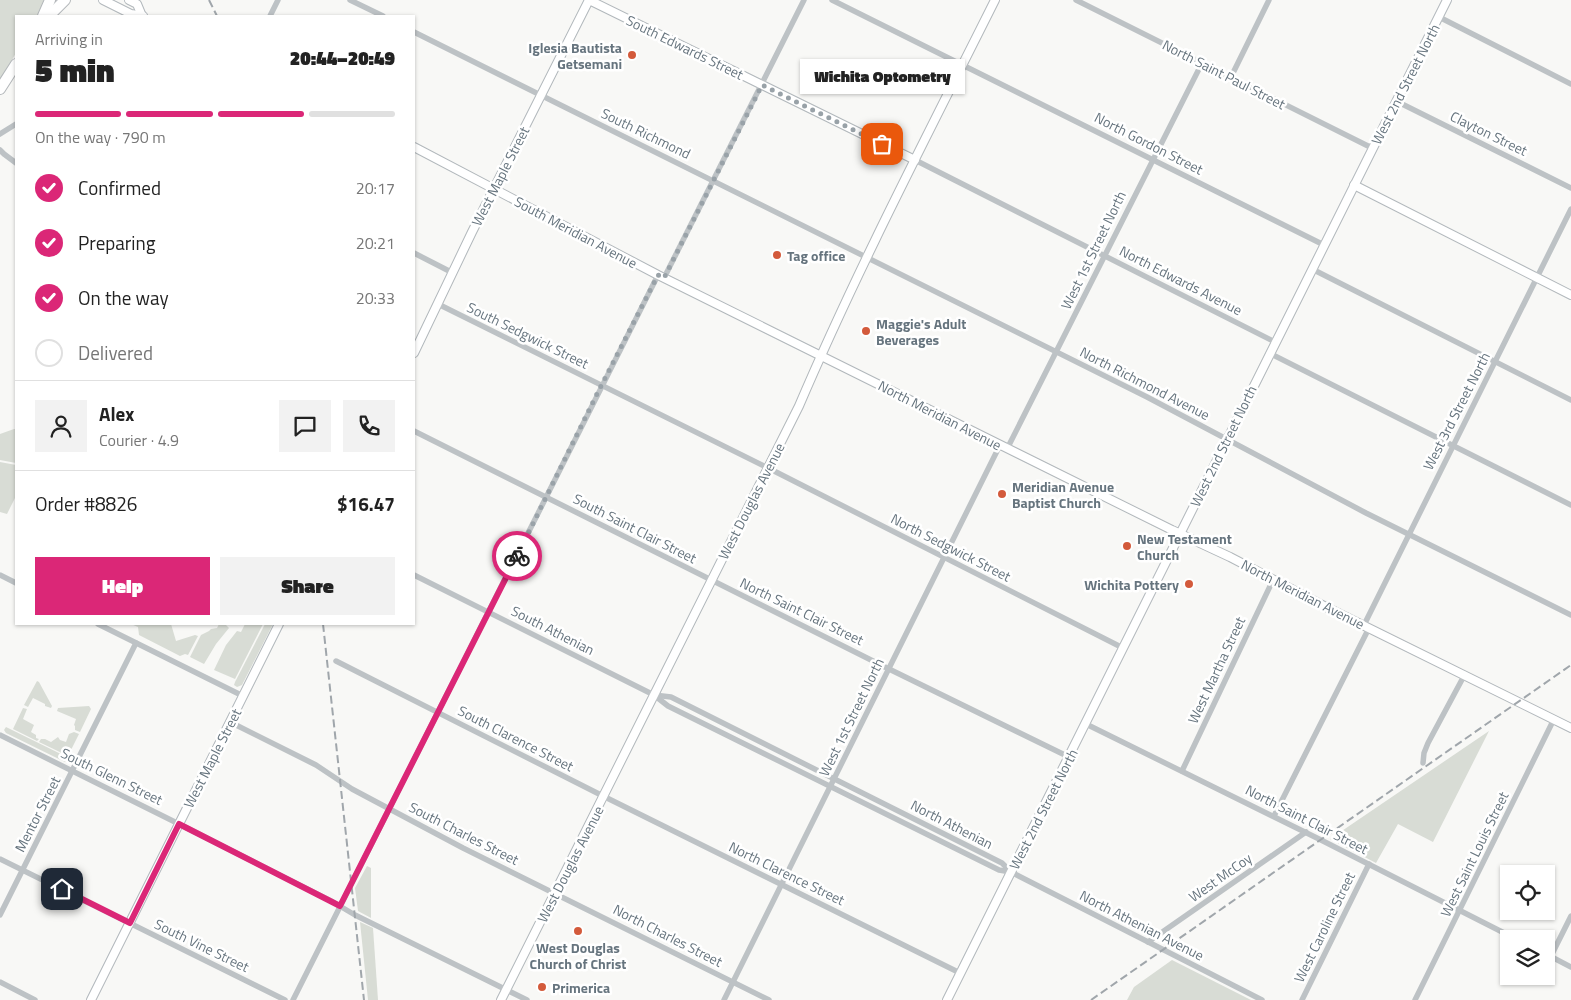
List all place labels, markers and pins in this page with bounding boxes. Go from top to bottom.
place label: Iglesia Bautista Getsemani [528,37,622,74]
marker: Iglesia Bautista Getsemani [626,49,638,61]
callout: Wichita Optometry [800,59,964,94]
pin [861,123,903,165]
place label: Tag office [787,245,845,266]
marker: Tag office [771,249,783,261]
place label: Maggie's Adult Beverages [876,313,966,350]
marker: Maggie's Adult Beverages [860,325,872,337]
place label: Meridian Avenue Baptist Church [1012,476,1114,513]
marker: Meridian Avenue Baptist Church [996,488,1008,500]
place label: New Testament Church [1137,528,1232,565]
marker: New Testament Church [1121,540,1133,552]
place label: Wichita Pottery [1084,574,1179,595]
marker: Wichita Pottery [1183,578,1195,590]
pin [41,868,83,910]
marker: West Douglas Church of Christ [572,925,584,937]
place label: West Douglas Church of Christ [530,937,626,974]
place label: Primerica [552,977,610,998]
marker: Primerica [536,981,548,993]

